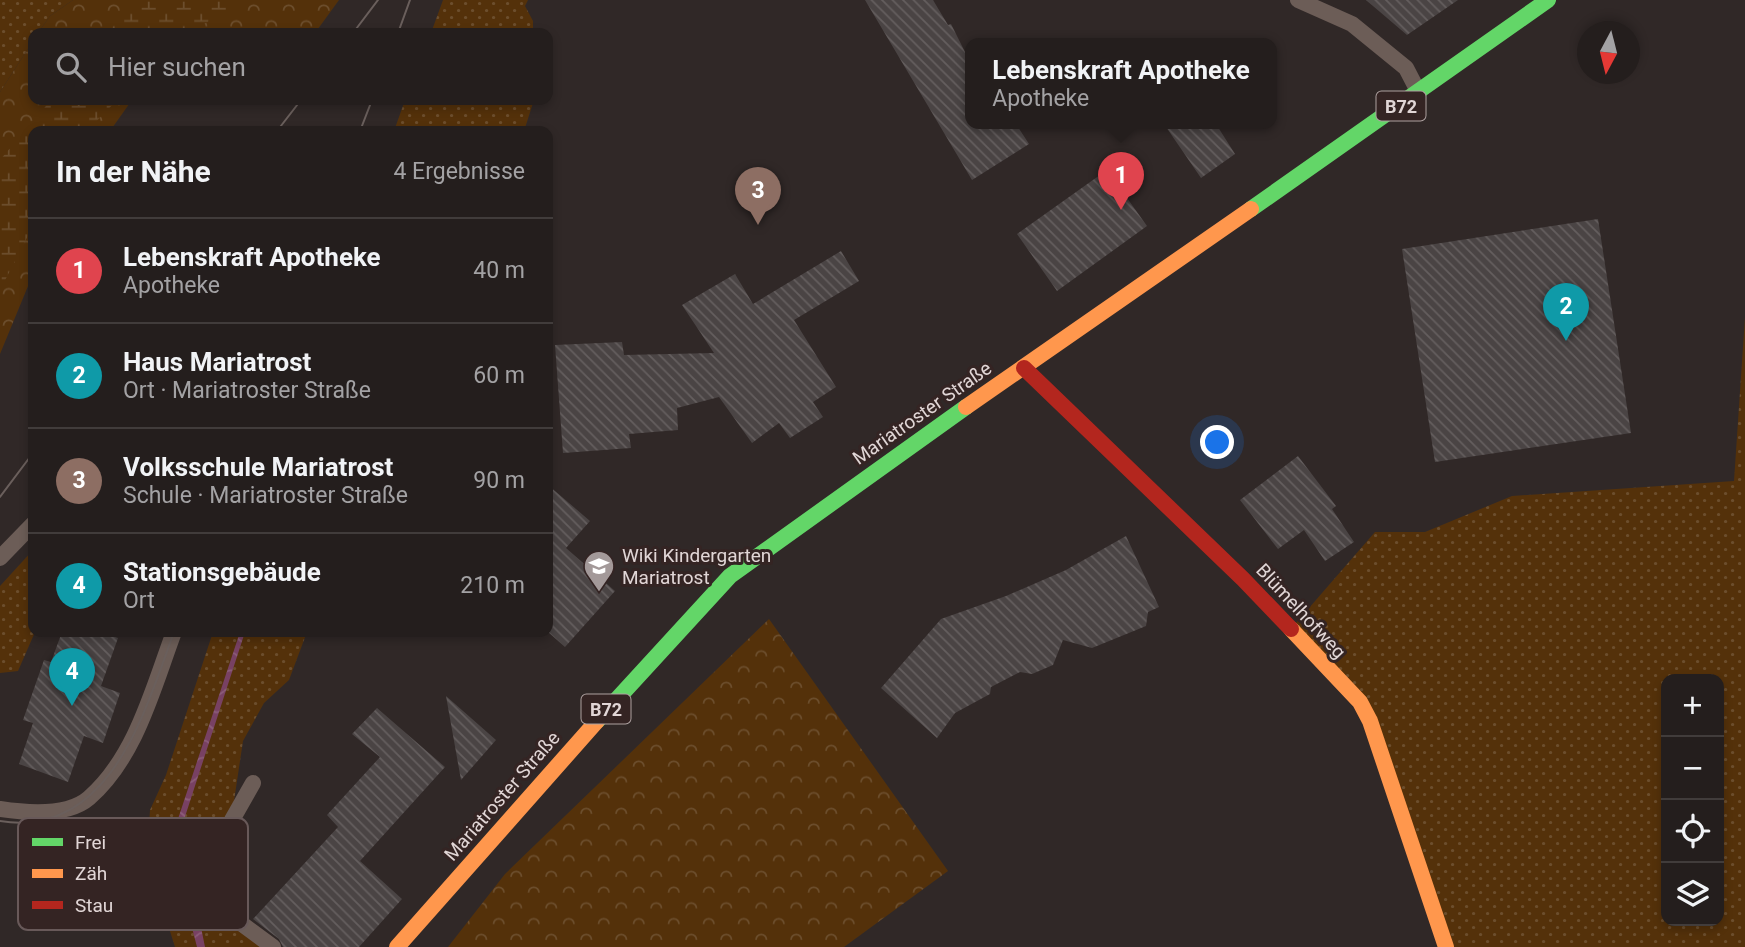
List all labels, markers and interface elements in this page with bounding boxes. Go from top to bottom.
north arrow [1577,21,1640,84]
search box [28,28,553,105]
popup [965,38,1277,129]
icon: search [52,48,90,86]
text: Hier suchen [108,52,246,82]
text: Lebenskraft Apotheke [992,55,1250,85]
text: Apotheke [992,85,1089,112]
road number: B72 [1376,92,1426,120]
pin: 1 [1098,152,1144,210]
text: In der Nähe [56,154,211,189]
text: 4 Ergebnisse [393,158,525,185]
pin: 3 [735,167,781,225]
text: Lebenskraft Apotheke [123,242,381,272]
text: 1 [72,257,86,284]
text: 40 m [473,257,525,284]
text: Apotheke [123,272,220,299]
pin: 2 [1543,283,1589,341]
text: Haus Mariatrost [123,347,311,377]
street label: Mariatroster Straße [848,357,996,469]
text: 2 [72,362,86,389]
text: 60 m [473,362,525,389]
text: Ort · Mariatroster Straße [123,377,371,404]
your location [1200,425,1234,459]
text: Volksschule Mariatrost [123,452,393,482]
text: 3 [72,467,86,494]
text: 90 m [473,467,525,494]
text: Schule · Mariatroster Straße [123,482,408,509]
place label: Wiki Kindergarten Mariatrost [622,544,771,589]
school or university icon: Wiki Kindergarten Mariatrost [582,549,616,593]
text: Stationsgebäude [123,557,321,587]
street label: Blümelhofweg [1251,559,1351,663]
text: 4 [72,572,86,599]
text: 210 m [460,572,525,599]
text: Ort [123,587,155,614]
pin: 4 [49,648,95,706]
map controls [1661,674,1724,926]
button: + [1661,674,1724,737]
road number: B72 [582,694,630,724]
street label: Mariatroster Straße [439,727,565,865]
button: − [1661,737,1724,800]
button: locate [1661,800,1724,863]
legend [18,818,248,930]
text: Frei [75,831,106,854]
text: Zäh [75,862,107,885]
button: layers [1661,863,1724,926]
text: Stau [75,894,113,917]

